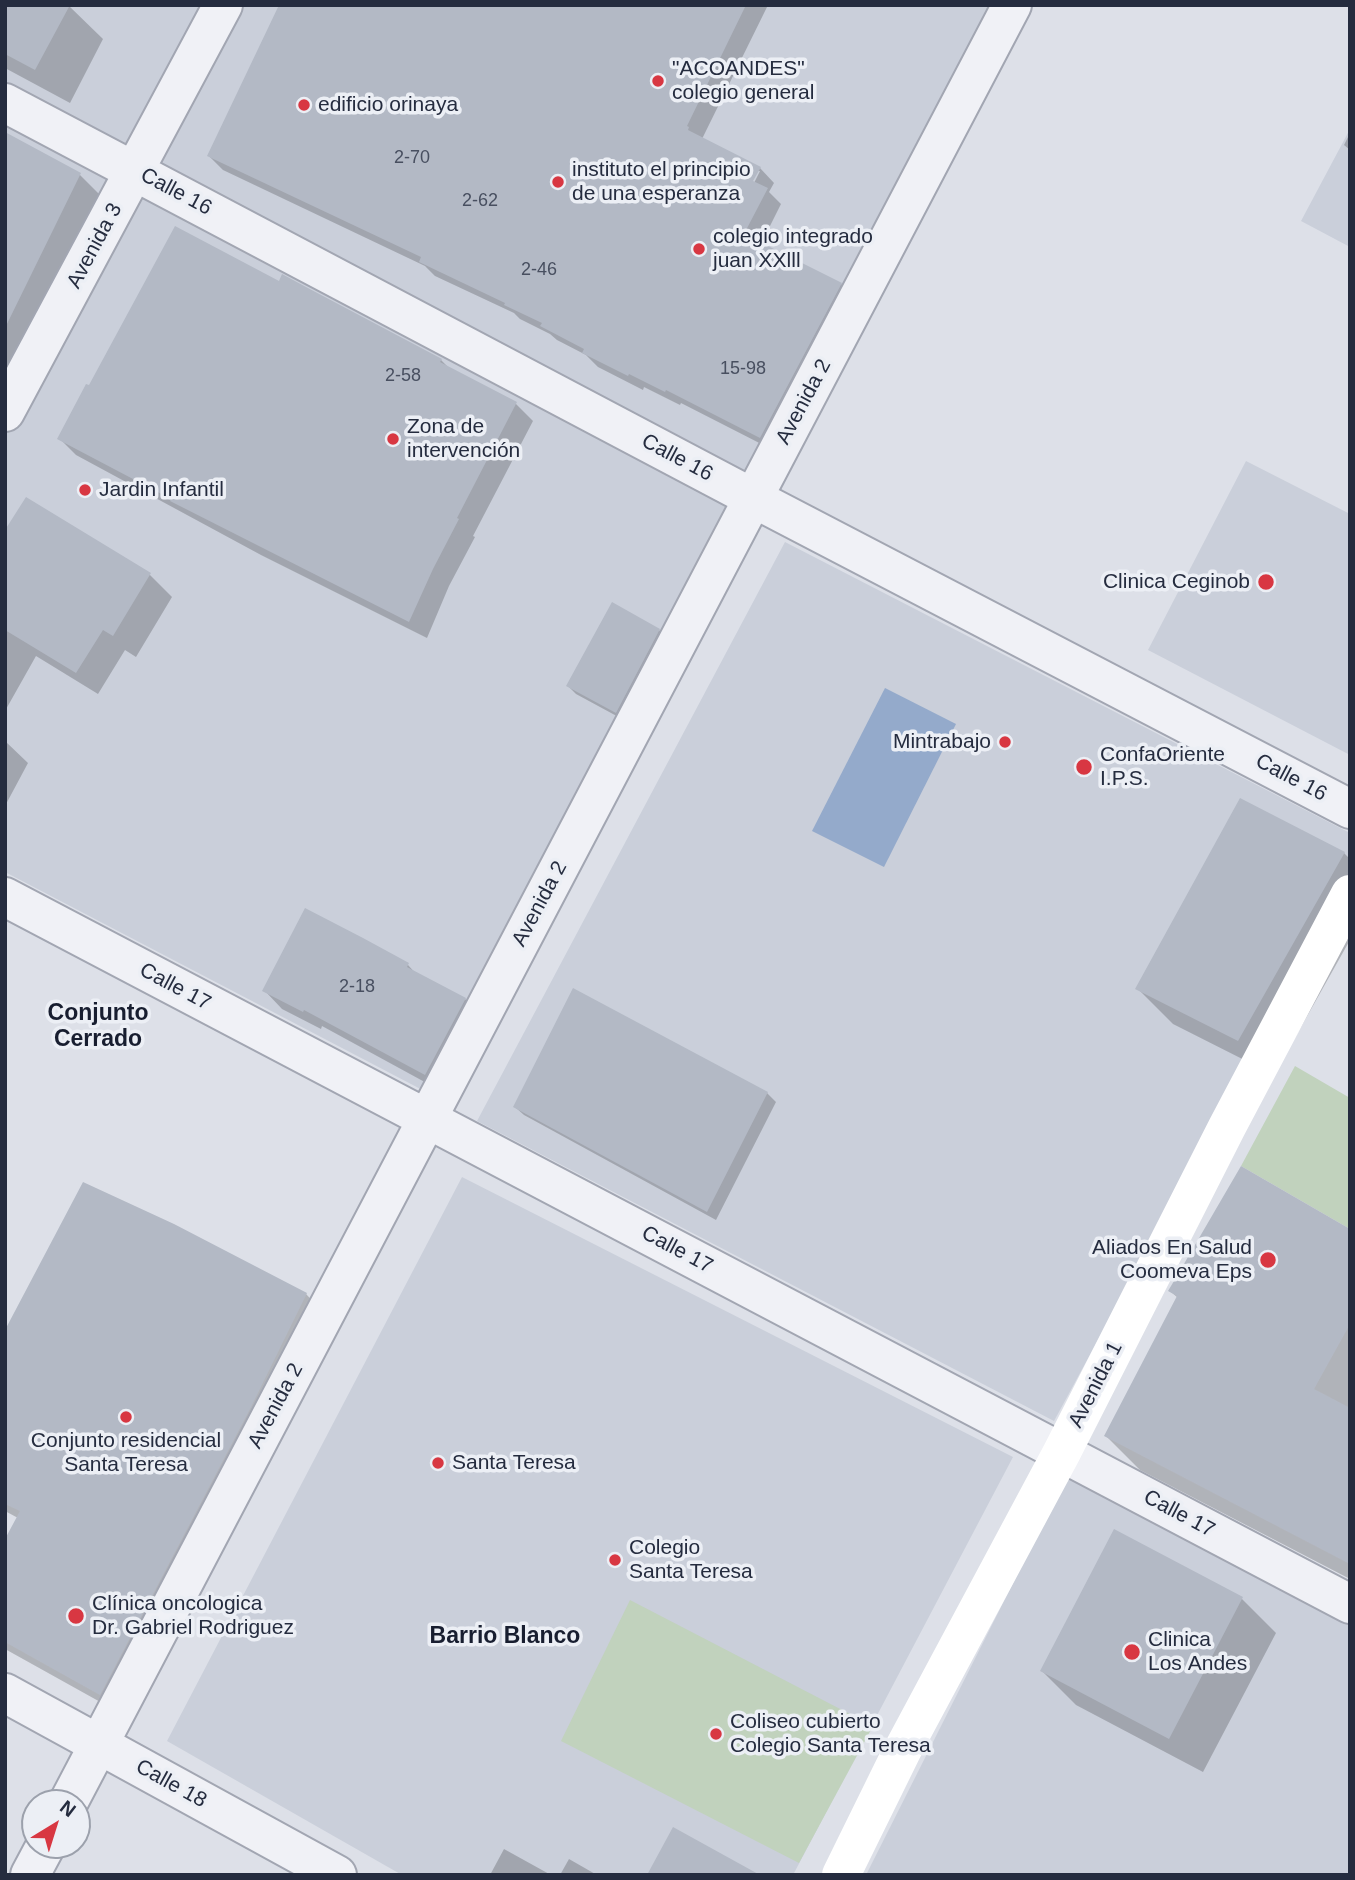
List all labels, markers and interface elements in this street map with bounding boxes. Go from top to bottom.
place label: "ACOANDES" colegio general [672,56,814,106]
marker: "ACOANDES" colegio general [650,73,666,89]
place label: edificio orinaya [318,92,458,118]
marker: edificio orinaya [296,97,312,113]
house number: 2-70 [394,147,430,169]
place label: instituto el principio de una esperanza [572,157,751,207]
street label: Calle 16 [136,163,216,221]
marker: instituto el principio de una esperanza [550,174,566,190]
house number: 2-62 [462,190,498,212]
street label: Avenida 3 [62,199,128,293]
place label: colegio integrado juan XXlll [713,224,873,274]
marker: colegio integrado juan XXlll [691,241,707,257]
house number: 2-46 [521,259,557,281]
street label: Avenida 2 [771,355,837,449]
house number: 15-98 [720,358,766,380]
house number: 2-58 [385,365,421,387]
place label: Zona de intervención [407,414,520,464]
street label: Calle 16 [637,429,717,487]
marker: Zona de intervención [385,431,401,447]
place label: Jardin Infantil [99,477,224,503]
marker: Jardin Infantil [77,482,93,498]
place label: Clinica Ceginob [1103,569,1250,595]
marker: Clinica Ceginob [1256,572,1276,592]
place label: Mintrabajo [893,729,991,755]
marker: Mintrabajo [997,734,1013,750]
place label: ConfaOriente I.P.S. [1100,742,1225,792]
street label: Calle 16 [1251,749,1331,807]
marker: ConfaOriente I.P.S. [1074,757,1094,777]
street label: Avenida 2 [507,857,573,951]
street label: Calle 17 [135,958,215,1016]
house number: 2-18 [339,976,375,998]
district label: Conjunto Cerrado [48,1000,148,1054]
street label: Calle 17 [637,1221,717,1279]
place label: Aliados En Salud Coomeva Eps [1092,1235,1252,1285]
marker: Aliados En Salud Coomeva Eps [1258,1250,1278,1270]
street label: Avenida 1 [1064,1338,1128,1432]
street label: Avenida 2 [243,1359,309,1453]
marker: Conjunto residencial Santa Teresa [118,1409,134,1425]
place label: Conjunto residencial Santa Teresa [31,1428,221,1478]
place label: Santa Teresa [452,1450,576,1476]
marker: Santa Teresa [430,1455,446,1471]
street label: Calle 17 [1139,1485,1219,1543]
place label: Colegio Santa Teresa [629,1535,753,1585]
marker: Colegio Santa Teresa [607,1552,623,1568]
place label: Clínica oncologica Dr. Gabriel Rodriguez [92,1591,294,1641]
marker: Clínica oncologica Dr. Gabriel Rodriguez [66,1606,86,1626]
district label: Barrio Blanco [430,1623,580,1651]
place label: Clinica Los Andes [1148,1627,1247,1677]
marker: Clinica Los Andes [1122,1642,1142,1662]
place label: Coliseo cubierto Colegio Santa Teresa [730,1709,931,1759]
marker: Coliseo cubierto Colegio Santa Teresa [708,1726,724,1742]
street label: Calle 18 [131,1754,211,1814]
north arrow [21,1789,91,1859]
text: N [56,1796,80,1821]

